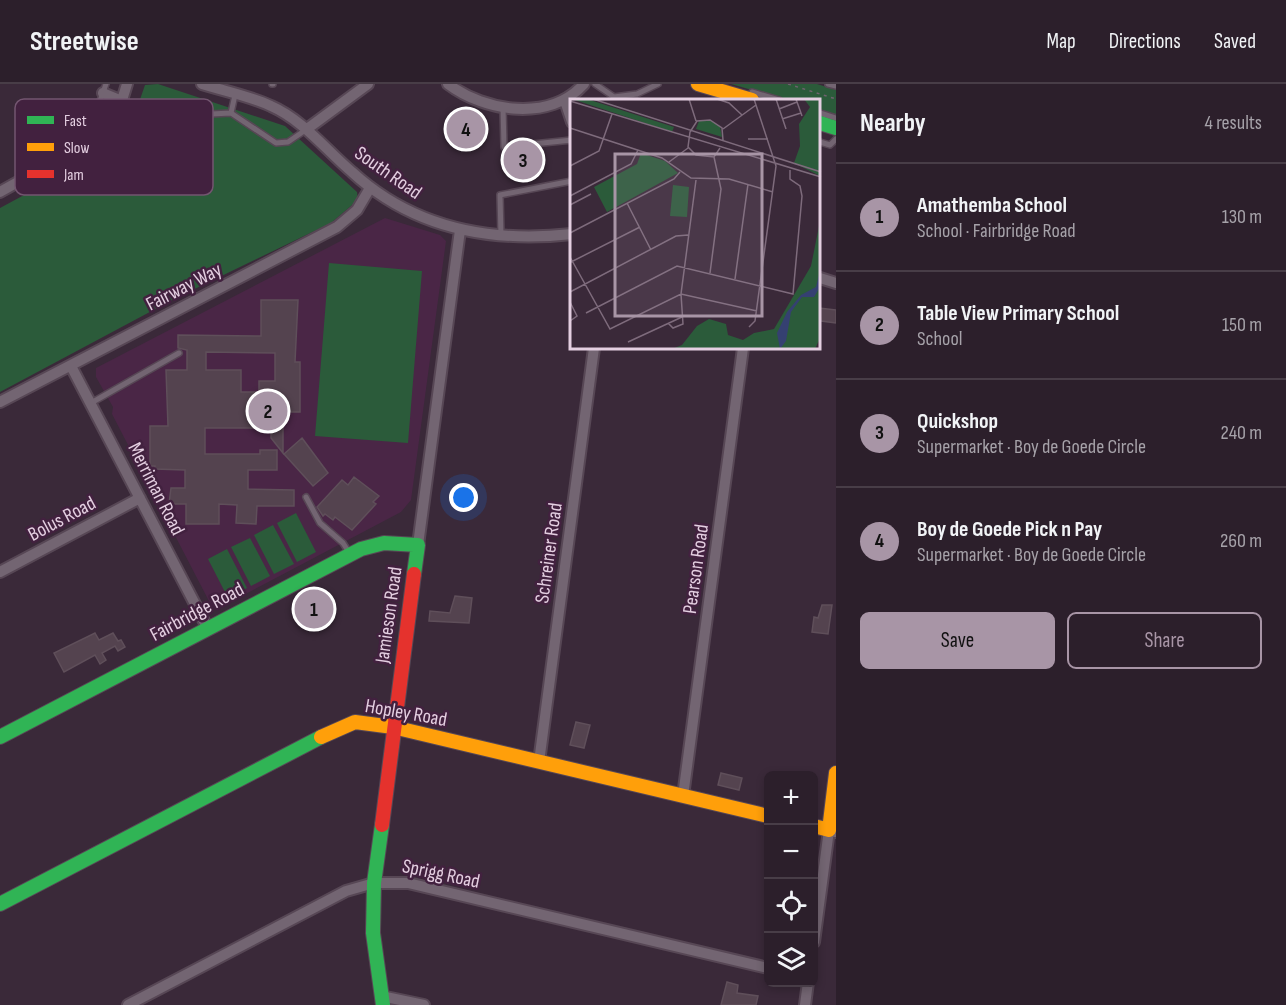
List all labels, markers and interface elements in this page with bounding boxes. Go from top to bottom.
text: Streetwise [30,25,139,58]
text: Map [1046,29,1076,54]
text: Directions [1109,29,1181,54]
text: Saved [1214,29,1256,54]
legend [15,99,213,195]
inset map [570,99,821,350]
pin: 4 [446,106,486,152]
text: Nearby [860,108,926,139]
text: 4 results [1205,111,1262,135]
text: Fast [64,112,87,131]
pin: 3 [504,138,542,182]
text: Slow [64,139,89,158]
street label: South Road [350,141,426,205]
text: Jam [63,166,84,185]
text: Amathemba School [917,192,1067,219]
text: 1 [876,205,883,229]
text: 130 m [1222,205,1262,229]
text: School · Fairbridge Road [917,219,1076,243]
street label: Fairway Way [142,258,226,316]
text: Table View Primary School [917,300,1119,327]
text: 2 [875,313,884,337]
text: 150 m [1222,313,1262,337]
text: School [917,327,962,351]
pin: 2 [248,388,288,434]
text: Quickshop [917,408,998,435]
text: 3 [875,421,884,445]
text: 240 m [1221,421,1262,445]
text: Supermarket · Boy de Goede Circle [917,435,1146,459]
street label: Merriman Road [122,439,190,539]
your location [449,483,478,512]
street label: Bolus Road [24,491,100,547]
street label: Schreiner Road [530,501,568,605]
text: Boy de Goede Pick n Pay [917,516,1102,543]
street label: Pearson Road [678,523,714,615]
text: 4 [875,529,884,553]
text: 260 m [1220,529,1262,553]
text: Supermarket · Boy de Goede Circle [917,543,1146,567]
street label: Jamieson Road [370,565,408,666]
street label: Fairbridge Road [146,577,248,647]
pin: 1 [294,586,334,632]
button: Save [860,612,1055,669]
button: Share [1067,612,1262,669]
street label: Hopley Road [363,694,449,732]
map controls [764,771,818,987]
button: + [764,771,818,825]
button: − [764,825,818,879]
street label: Sprigg Road [400,854,482,894]
button: locate [764,879,818,933]
button: layers [764,933,818,987]

